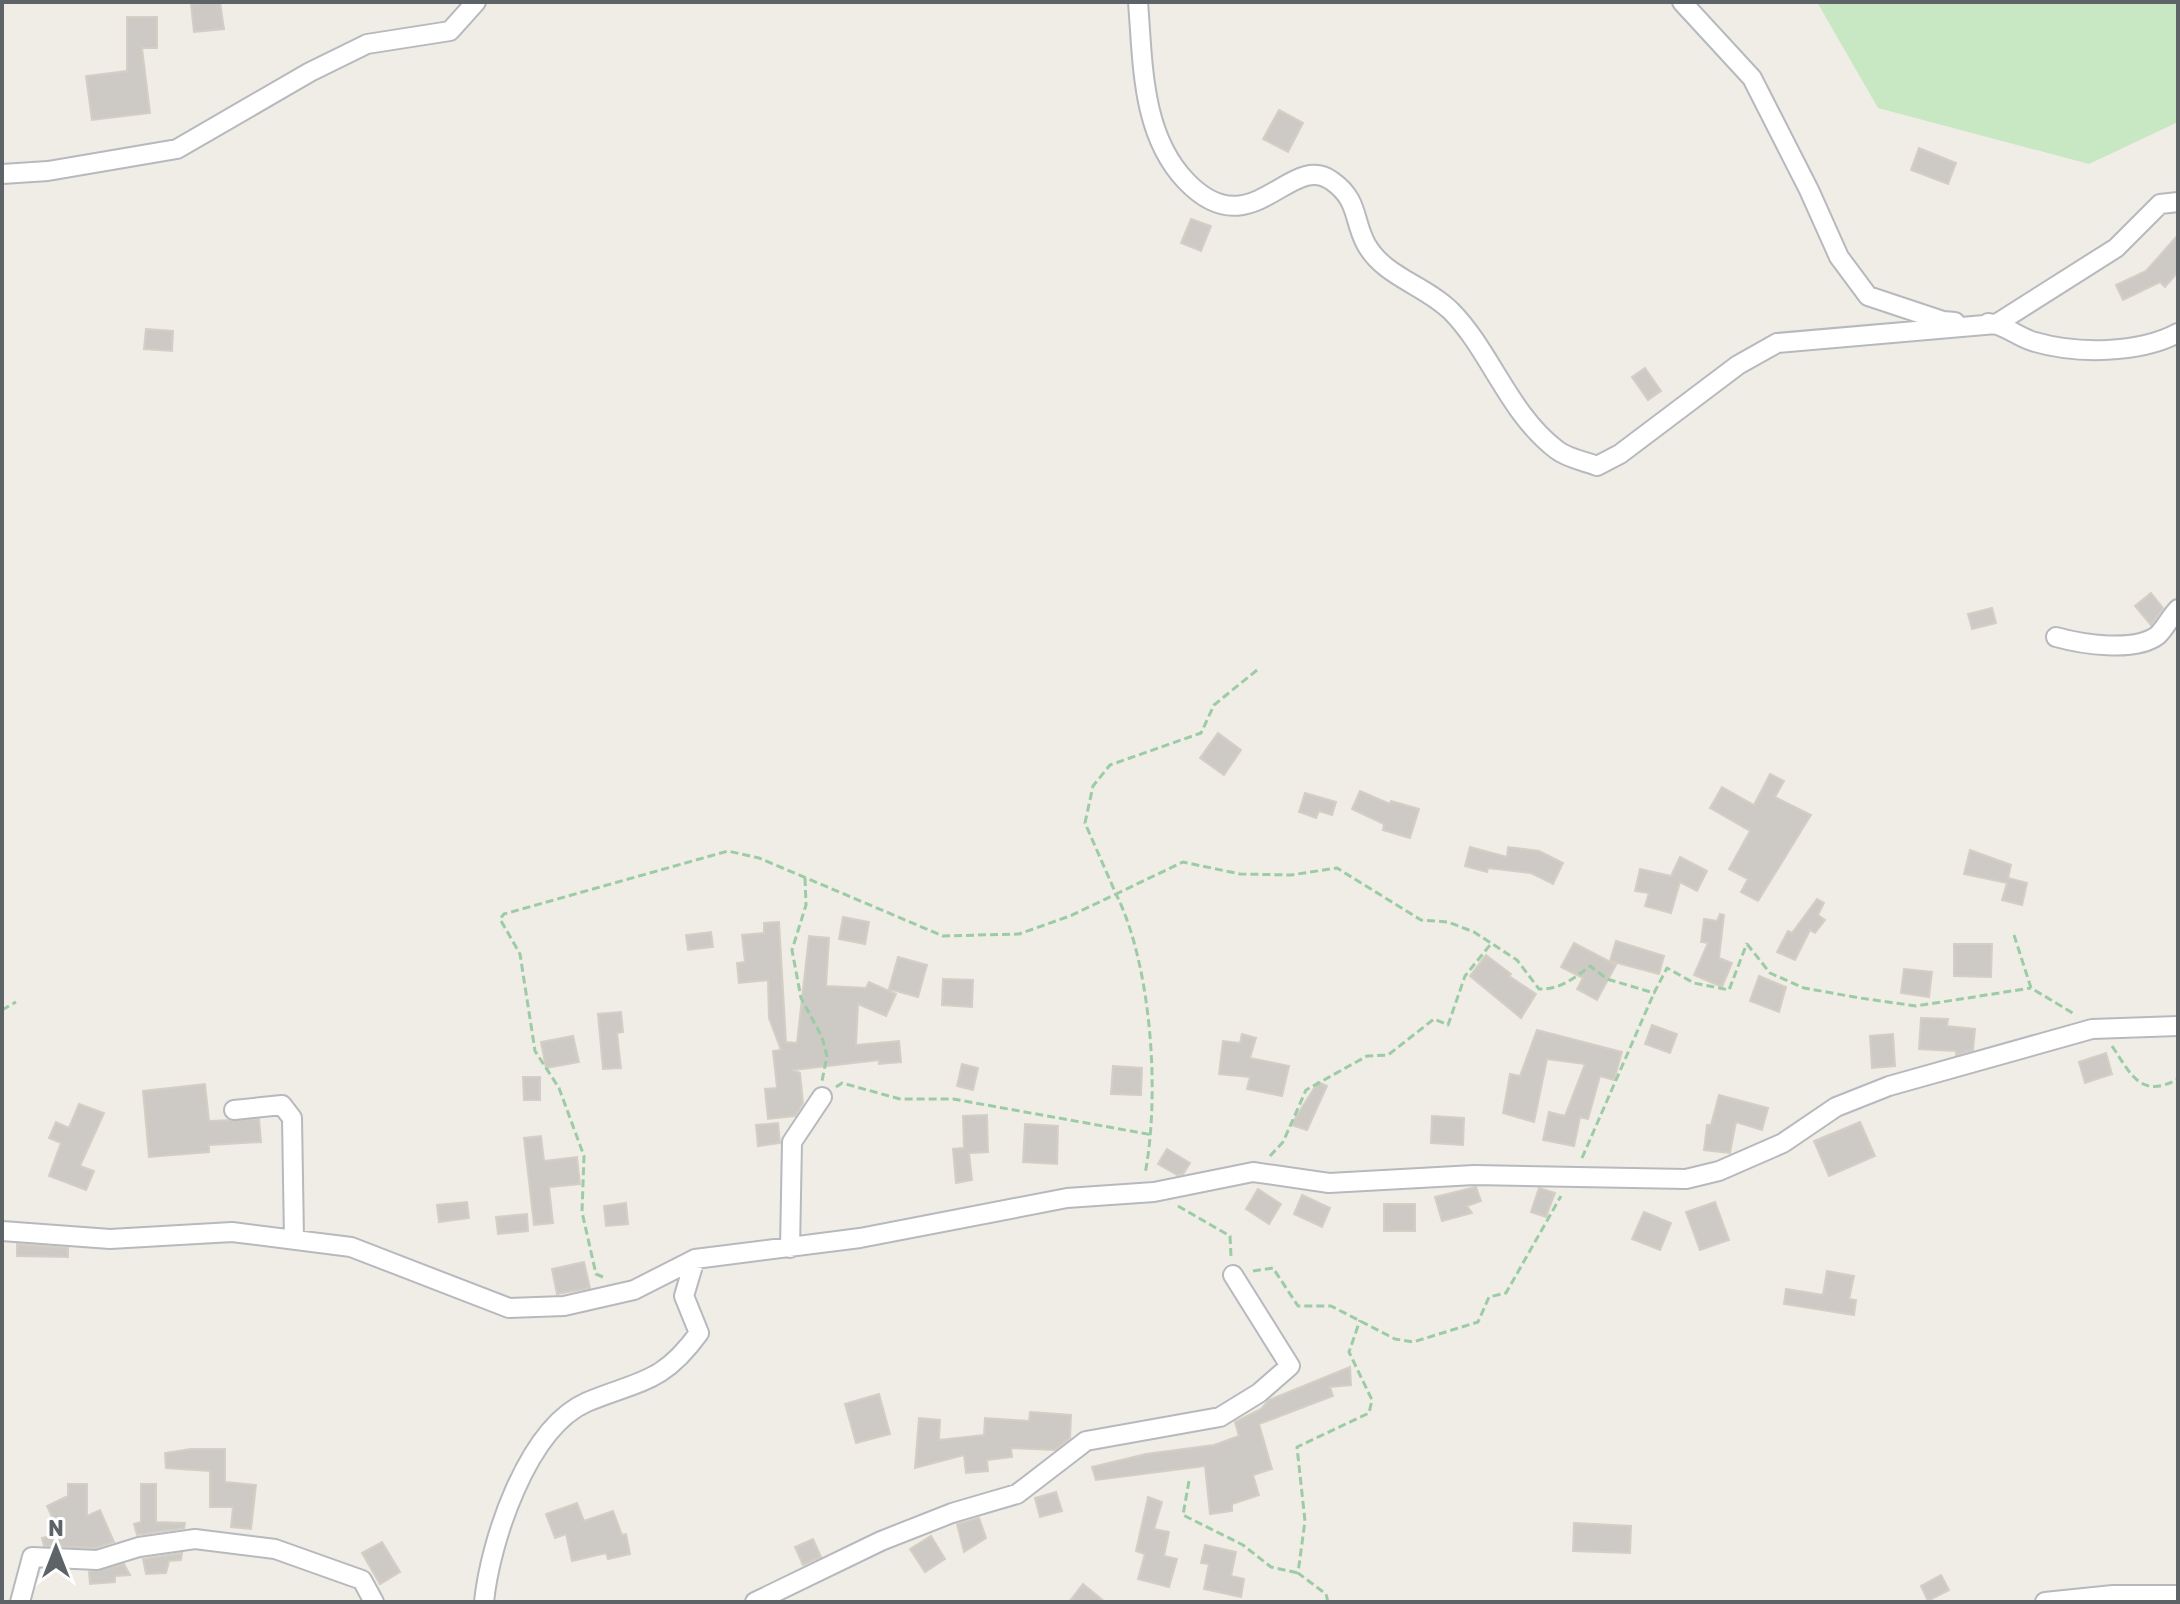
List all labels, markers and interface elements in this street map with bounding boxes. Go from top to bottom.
north arrow [16,1508,96,1588]
text: N [48,1515,64,1542]

